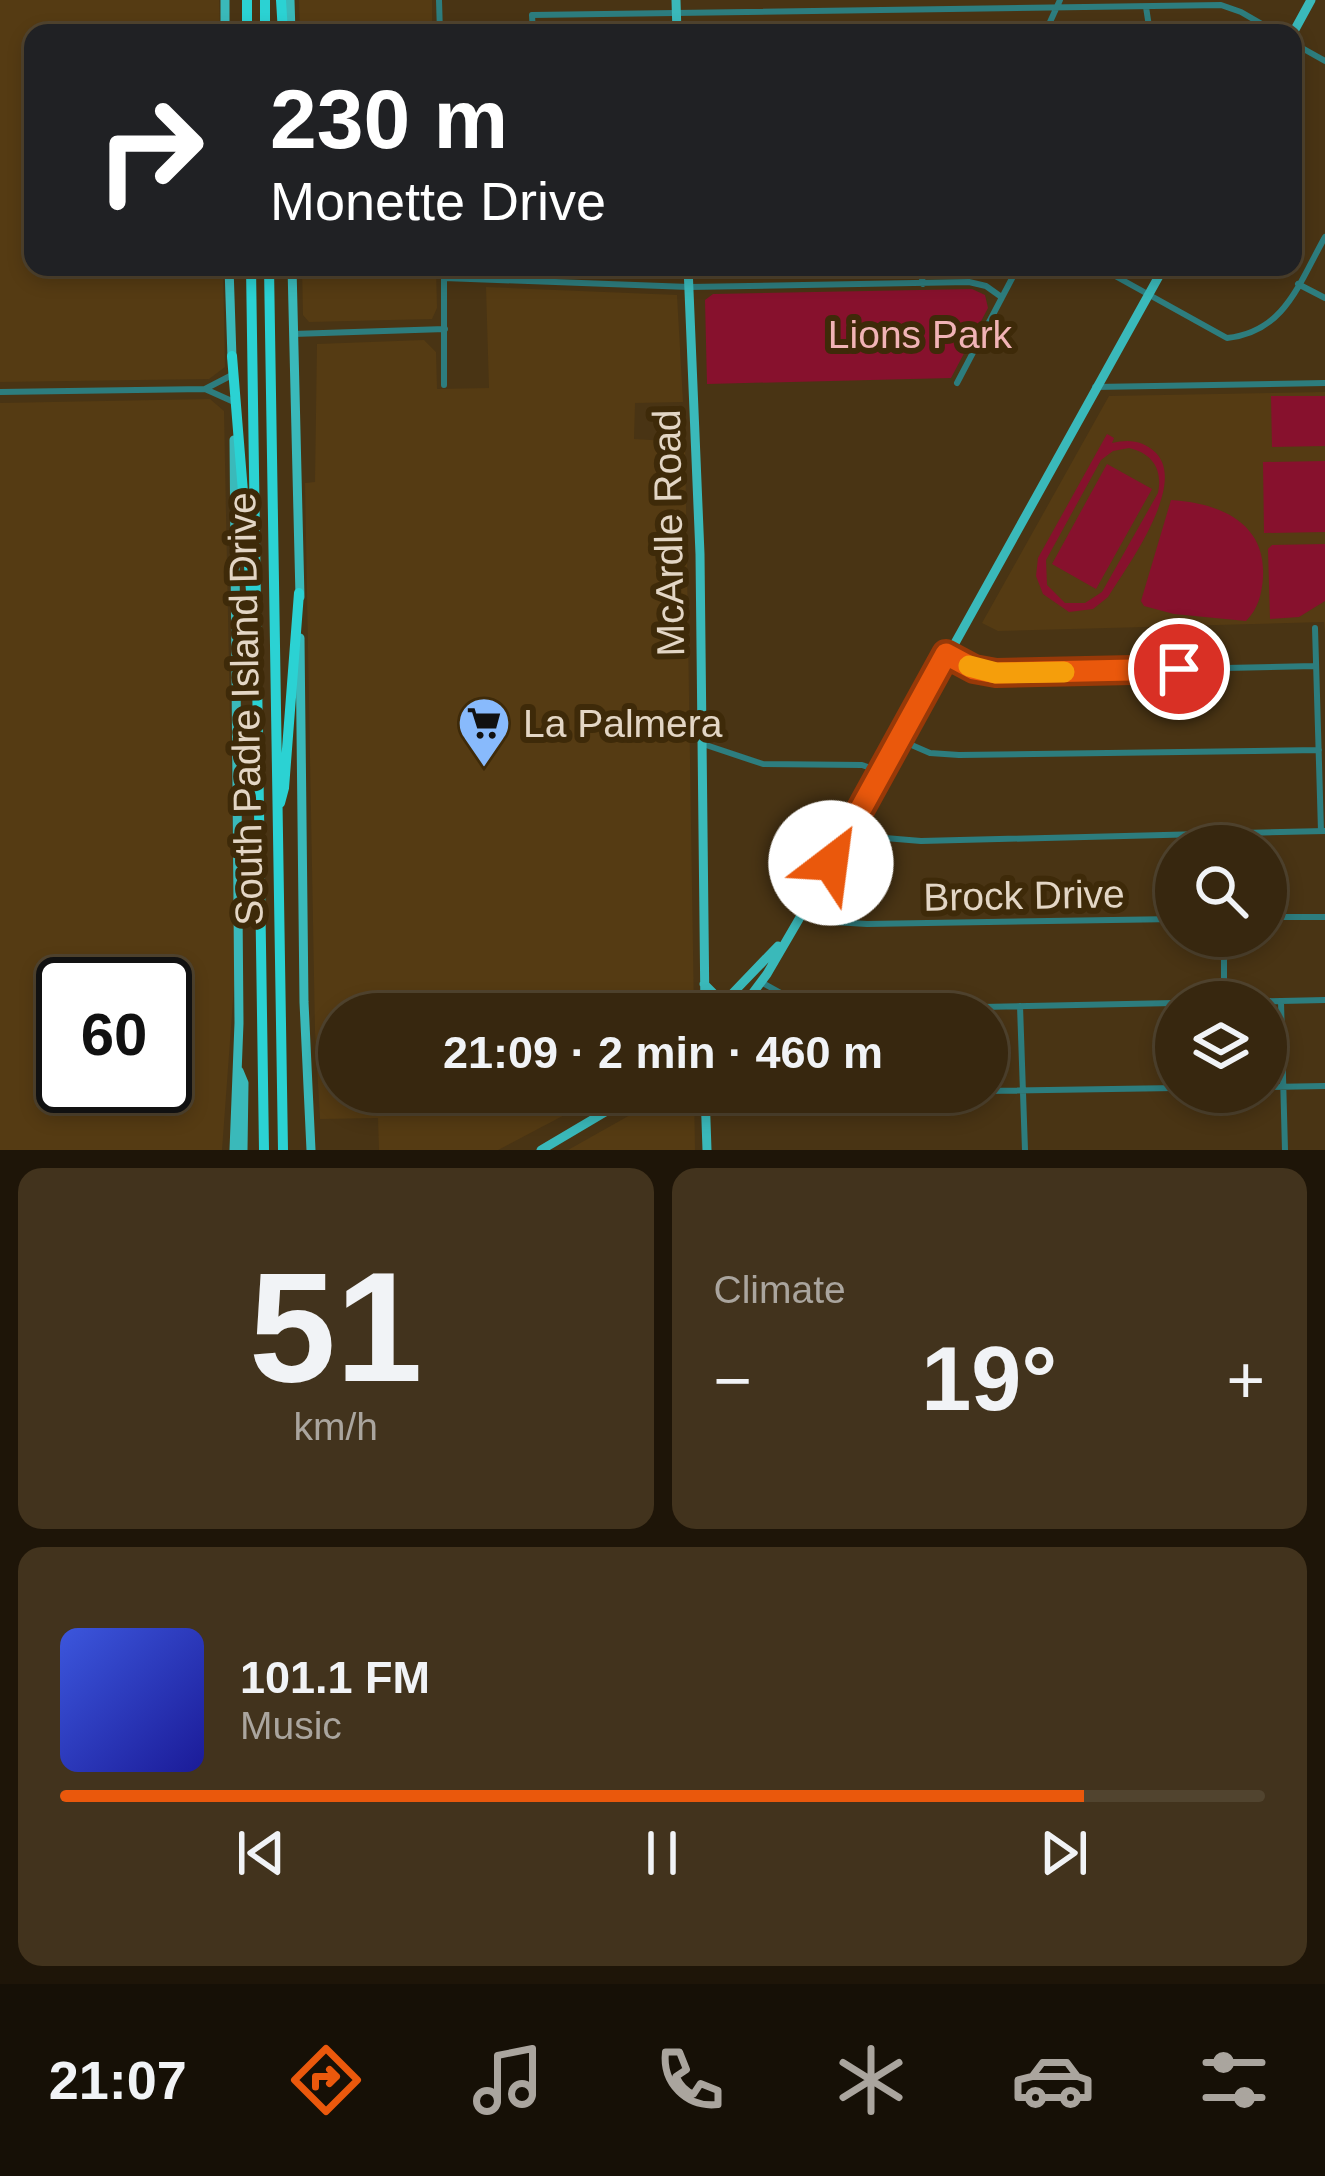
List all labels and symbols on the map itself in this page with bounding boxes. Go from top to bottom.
park label: Lions Park [828,313,1013,356]
street label: McArdle Road [645,409,692,657]
street label: South Padre Island Drive [220,492,271,926]
pin [1128,618,1230,720]
supermarket icon: La Palmera [456,695,512,769]
place label: La Palmera [523,702,723,745]
position arrow [768,800,894,926]
street label: Brock Drive [923,872,1125,919]
speed limit sign: 60 [36,957,192,1113]

